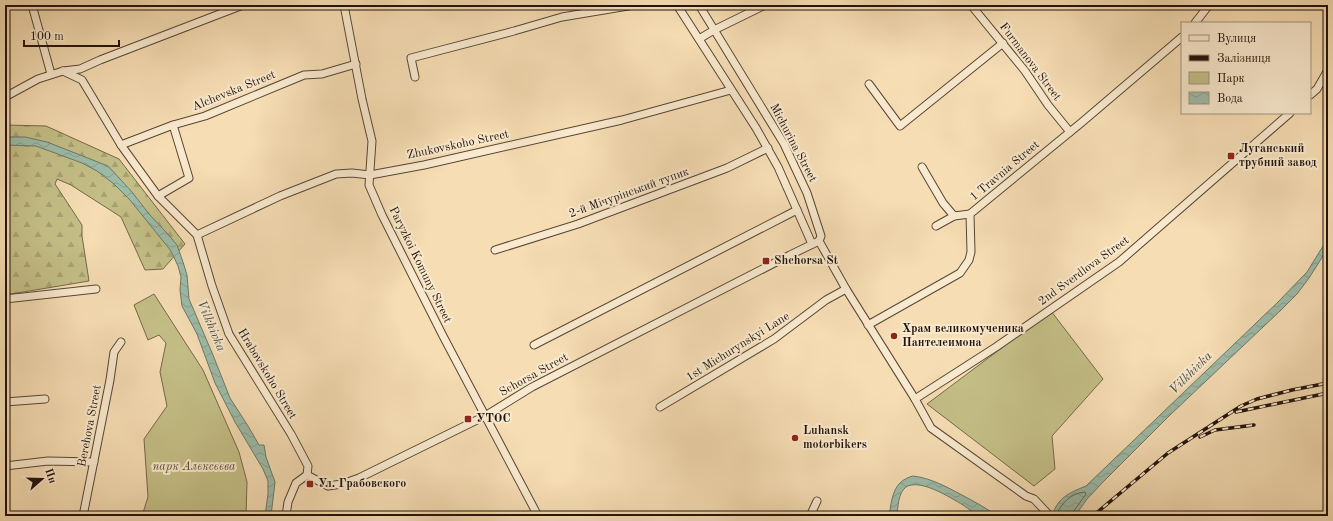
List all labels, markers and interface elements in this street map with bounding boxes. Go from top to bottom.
street label: Furmanova Street [997,21,1063,103]
scale bar [24,22,119,48]
legend [1181,22,1311,114]
text: 100 m [30,31,64,43]
text: Вулиця [1217,33,1256,45]
text: Залізниця [1217,52,1271,65]
street label: Alchevska Street [191,69,277,113]
text: Парк [1217,73,1245,85]
text: Вода [1217,93,1243,105]
street label: Michurina Street [767,102,819,184]
street label: Zhukovskoho Street [406,128,510,162]
street label: 1 Travnia Street [968,139,1042,203]
place label: Луганський трубний завод [1239,143,1317,169]
marker: Луганський трубний завод [1226,151,1236,161]
street label: 2-й Мічурінський тупик [567,165,690,220]
street label: Paryzkoi Komuny Street [387,205,453,325]
street label: 2nd Sverdlova Street [1036,234,1132,308]
place label: Shchorsa St [774,255,839,267]
marker: Shchorsa St [761,256,771,266]
water label: Vilkhivka [194,298,228,354]
street label: 1st Michurynskyi Lane [684,310,792,384]
place label: Храм великомученика Пантелеимона [902,323,1024,349]
street label: Hrabovskoho Street [235,327,299,421]
marker: Храм великомученика Пантелеимона [889,331,899,341]
water label: Vilkhivka [1167,349,1215,397]
street label: Schorsa Street [498,351,570,399]
street label: Berehova Street [76,384,104,468]
place label: УТОС [476,413,510,425]
marker: УТОС [463,414,473,424]
place label: Luhansk motorbikers [803,425,867,451]
marker: Luhansk motorbikers [790,433,800,443]
north arrow [22,459,62,499]
park label: парк Алєксєєва [152,461,236,473]
text: Пн [42,467,58,485]
place label: Ул. Грабовского [318,478,406,490]
marker: Ул. Грабовского [305,479,315,489]

